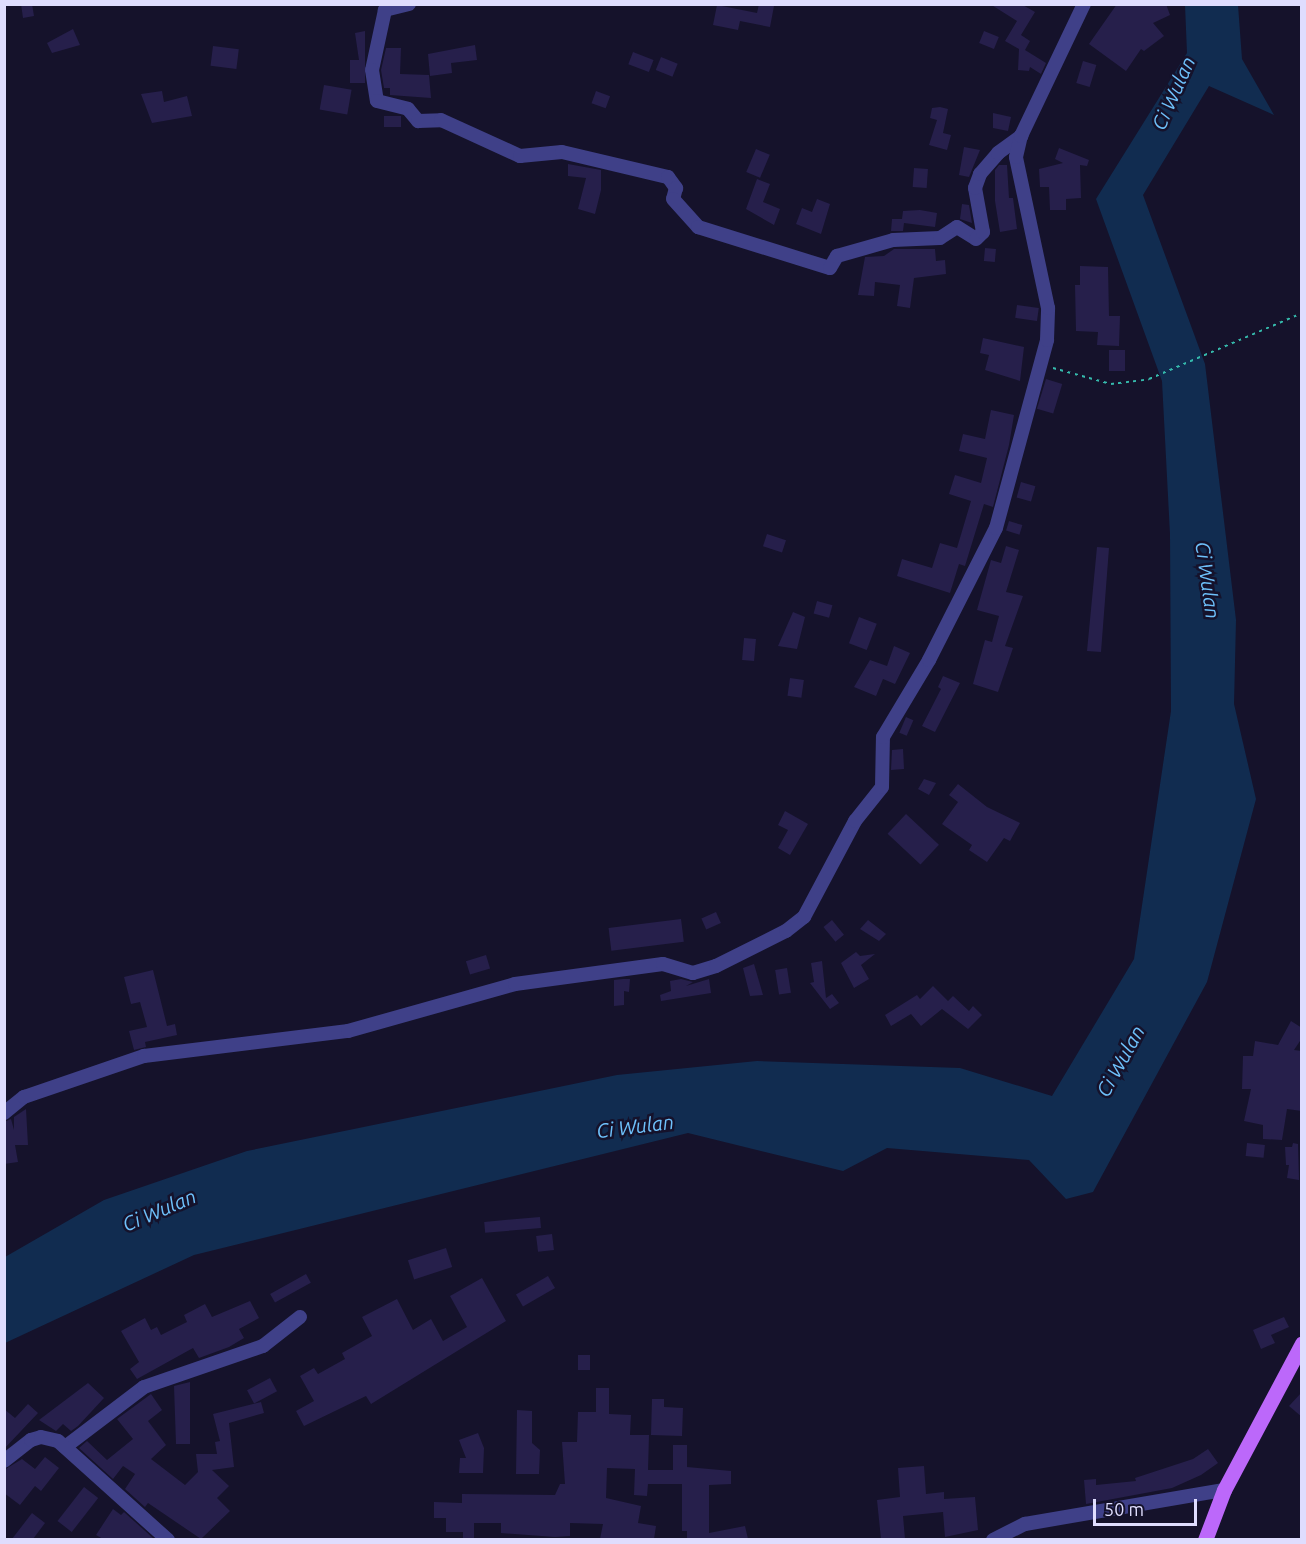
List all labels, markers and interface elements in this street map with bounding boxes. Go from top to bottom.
water label: Ci Wulan [1146,53,1200,133]
water label: Ci Wulan [1191,540,1225,620]
water label: Ci Wulan [1091,1021,1149,1101]
water label: Ci Wulan [595,1109,675,1143]
water label: Ci Wulan [118,1184,200,1236]
scale bar [1096,1487,1200,1525]
text: 50 m [1104,1499,1144,1519]

